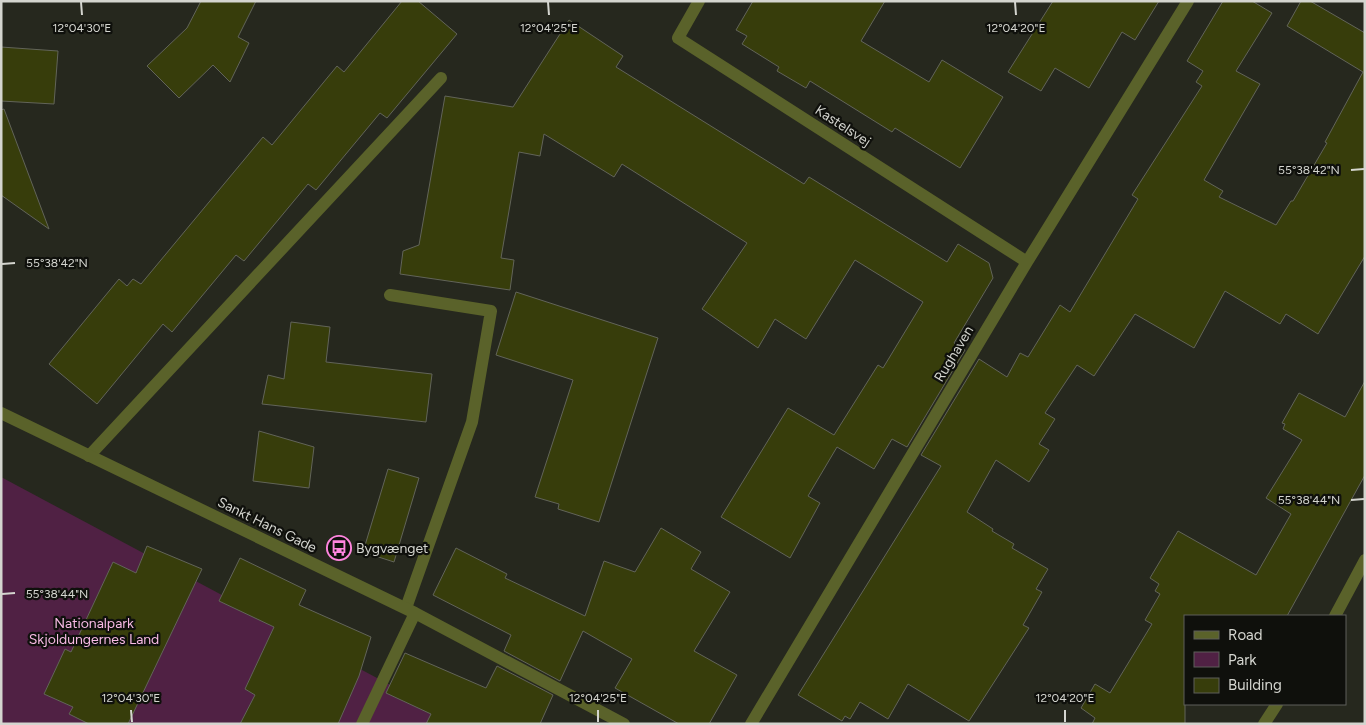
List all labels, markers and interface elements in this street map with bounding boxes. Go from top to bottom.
text: 12°04'30"E [53,21,111,35]
text: 12°04'25"E [520,21,578,35]
text: 12°04'20"E [987,21,1045,35]
street label: Kastelsvej [812,102,874,150]
text: 55°38'42"N [1278,163,1340,177]
text: 55°38'42"N [26,256,88,270]
street label: Rughaven [931,323,977,385]
text: 55°38'44"N [1278,493,1340,507]
street label: Sankt Hans Gade [215,494,320,557]
bus stop icon: Bygvænget [326,535,352,561]
place label: Bygvænget [356,540,428,557]
text: 55°38'44"N [26,587,88,601]
park label: Nationalpark Skjoldungernes Land [29,615,159,648]
legend [1184,615,1346,705]
text: Road [1228,626,1263,644]
text: Park [1228,651,1257,669]
text: Building [1228,676,1282,694]
text: 12°04'30"E [102,691,160,705]
text: 12°04'25"E [569,691,627,705]
text: 12°04'20"E [1036,691,1094,705]

